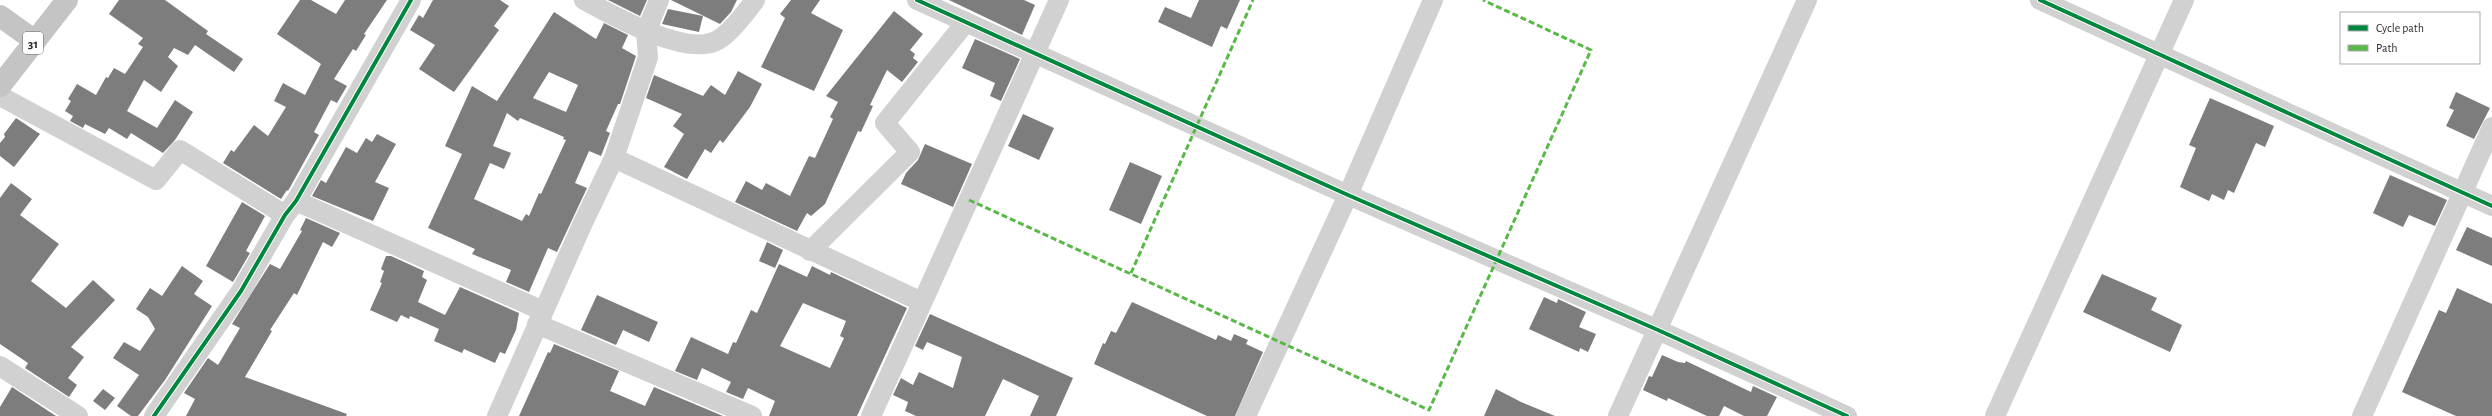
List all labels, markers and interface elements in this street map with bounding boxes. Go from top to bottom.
legend [2340,12,2480,64]
text: Cycle path [2376,22,2424,35]
road number: 31 [23,32,43,54]
text: Path [2376,42,2398,54]

